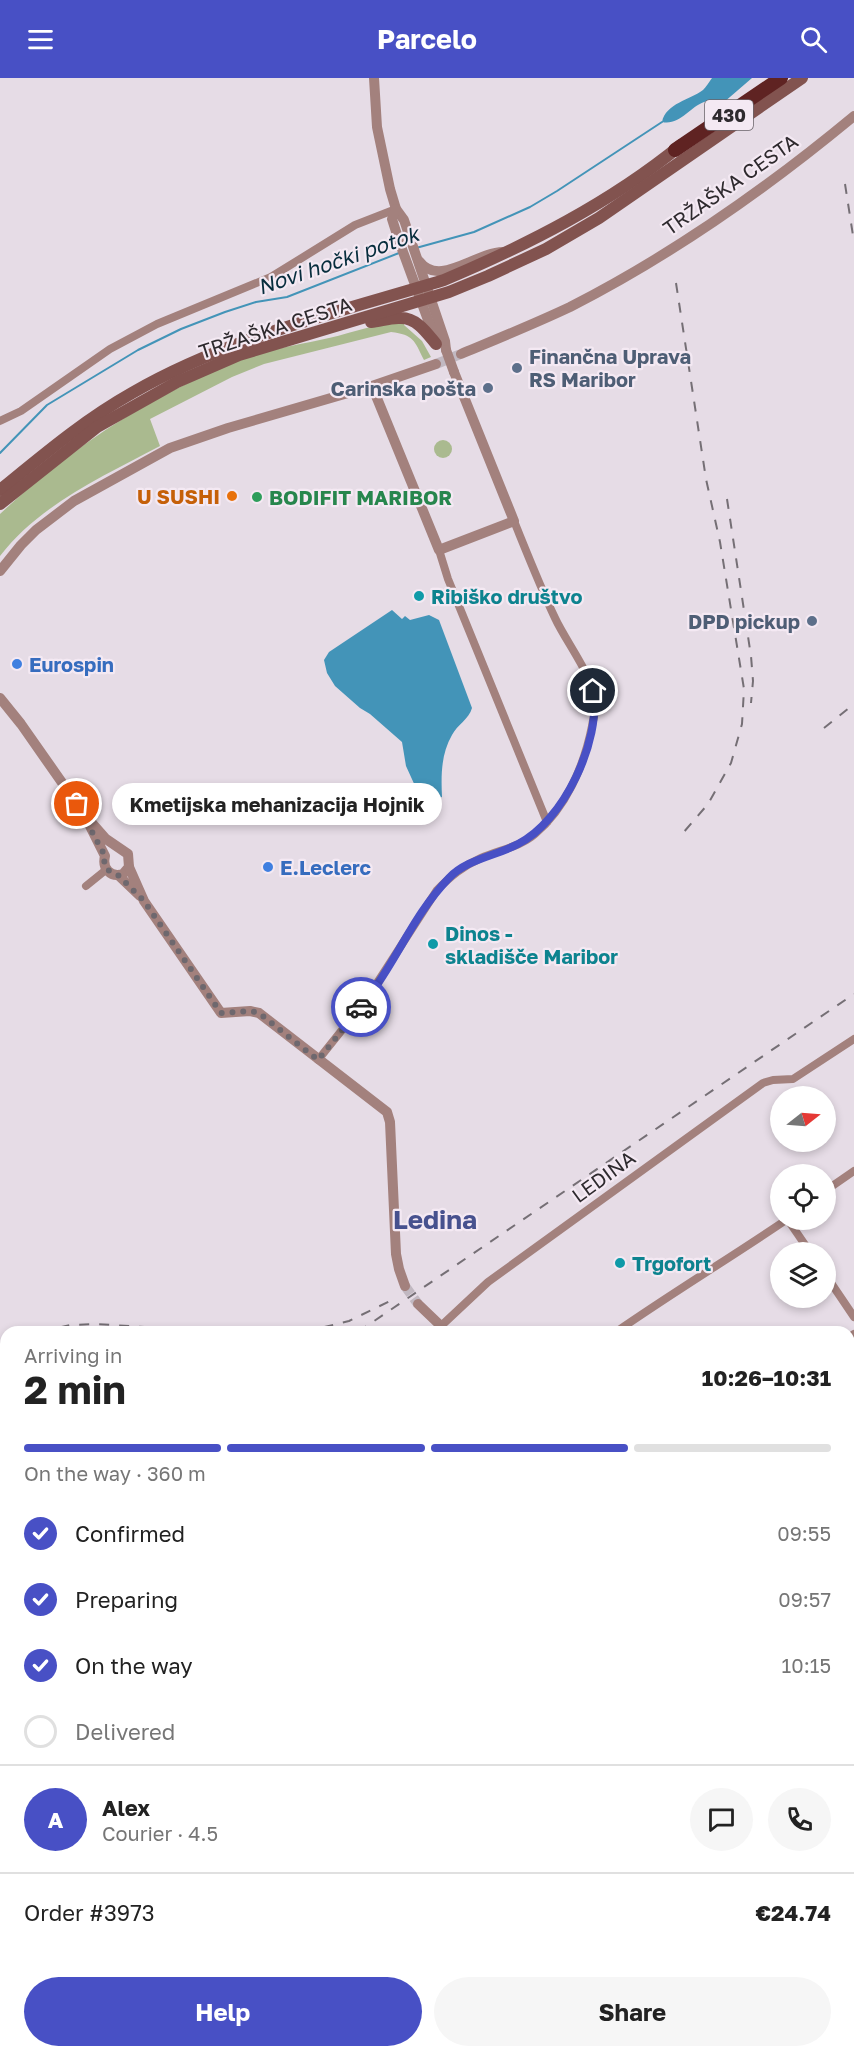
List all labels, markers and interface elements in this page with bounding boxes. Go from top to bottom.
icon: menu [24,23,57,56]
text: Parcelo [377,23,477,55]
icon: search [797,23,830,56]
road number: 430 [705,100,753,130]
street label: TRŽAŠKA CESTA [658,129,802,239]
water label: Novi hočki potok [254,220,424,300]
street label: TRŽAŠKA CESTA [196,291,354,363]
place label: Finančna Uprava RS Maribor [529,344,691,391]
marker: Finančna Uprava RS Maribor [510,361,524,375]
place label: Carinska pošta [331,376,476,400]
marker: Carinska pošta [481,381,495,395]
place label: U SUSHI [137,484,220,508]
place label: BODIFIT MARIBOR [269,485,452,509]
marker: U SUSHI [225,489,239,503]
marker: BODIFIT MARIBOR [250,490,264,504]
place label: Ribiško društvo [431,584,582,608]
marker: Ribiško društvo [412,589,426,603]
place label: DPD pickup [688,609,800,633]
marker: DPD pickup [805,614,819,628]
place label: Eurospin [29,652,114,676]
marker: Eurospin [10,657,24,671]
pin [567,665,618,716]
icon: home [576,674,609,707]
pin [51,778,102,829]
callout: Kmetijska mehanizacija Hojnik [113,783,443,825]
icon: bag [60,787,93,820]
text: Kmetijska mehanizacija Hojnik [129,792,425,816]
place label: E.Leclerc [280,855,371,879]
marker: E.Leclerc [261,860,275,874]
place label: Dinos - skladišče Maribor [445,921,618,968]
marker: Dinos - skladišče Maribor [426,937,440,951]
courier [331,977,391,1037]
icon: car [345,991,378,1024]
north arrow [770,1086,836,1152]
map controls [770,1086,836,1308]
street label: LEDINA [567,1145,639,1207]
button: locate [770,1164,836,1230]
district label: Ledina [393,1204,477,1235]
button: layers [770,1242,836,1308]
place label: Trgofort [632,1251,711,1275]
marker: Trgofort [613,1256,627,1270]
text: Arriving in [24,1343,122,1367]
text: 10:26–10:31 [702,1364,831,1391]
text: 2 min [24,1366,126,1413]
text: On the way · 360 m [24,1461,206,1485]
icon: check [24,1517,57,1550]
text: Confirmed [75,1520,185,1547]
text: 09:55 [777,1521,831,1545]
icon: check [24,1583,57,1616]
text: Preparing [75,1586,178,1613]
text: 09:57 [778,1587,831,1611]
icon: check [24,1649,57,1682]
text: On the way [75,1652,193,1679]
text: 10:15 [782,1653,831,1677]
text: Delivered [75,1718,175,1745]
button: chat [690,1788,753,1851]
button: phone [768,1788,831,1851]
text: Alex [102,1794,150,1821]
text: A [48,1806,63,1833]
text: Courier · 4.5 [102,1821,218,1845]
text: Order #3973 [24,1899,155,1926]
text: €24.74 [756,1899,831,1926]
button: Help [24,1977,422,2046]
button: Share [434,1977,831,2046]

